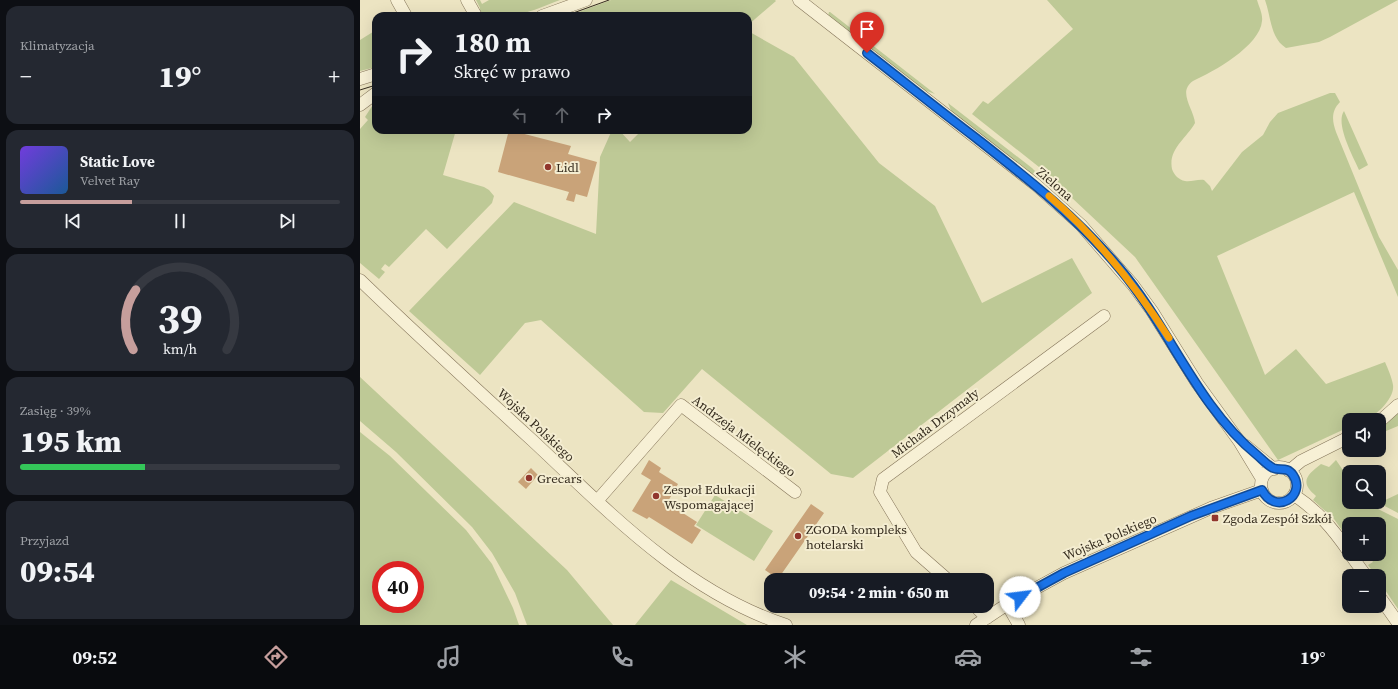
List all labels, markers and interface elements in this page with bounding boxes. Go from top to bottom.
pin [850,12,884,53]
icon: arrive [856,18,878,40]
text: 180 m [454,23,531,61]
icon: right [388,28,440,80]
text: Klimatyzacja [20,37,95,54]
text: 19° [159,56,201,97]
text: Skręć w prawo [454,59,570,84]
text: − [20,61,32,91]
text: + [328,61,340,91]
icon: left [509,104,531,126]
icon: ahead [551,104,573,126]
icon: right [593,104,615,126]
text: Static Love [80,151,155,172]
place label: Lidl [556,159,579,176]
marker: Lidl [543,162,553,172]
street label: Zielona [1033,163,1077,205]
text: Velvet Ray [80,172,140,189]
icon: previous [62,210,84,232]
icon: pause [169,210,191,232]
icon: next [276,210,298,232]
text: 39 [157,290,203,347]
text: km/h [163,339,197,359]
street label: Michała Drzymały [888,384,983,462]
street label: Wojska Polskiego [494,385,578,465]
street label: Andrzeja Mielęckiego [689,391,799,481]
text: Zasięg · 39% [20,402,91,419]
map controls [1342,413,1386,613]
button: sound [1342,413,1386,457]
text: 195 km [20,421,121,462]
button: search [1342,465,1386,509]
place label: Grecars [537,470,582,487]
marker: Grecars [524,473,534,483]
place label: Zespoł Edukacji Wspomagającej [664,481,755,513]
marker: Zespoł Edukacji Wspomagającej [651,491,661,501]
street label: Wojska Polskiego [1061,510,1159,564]
place label: Zgoda Zespół Szkół [1223,510,1332,527]
marker: Zgoda Zespół Szkół [1210,513,1220,523]
button: + [1342,517,1386,561]
place label: ZGODA kompleks hotelarski [806,521,907,553]
marker: ZGODA kompleks hotelarski [793,531,803,541]
text: Przyjazd [20,532,69,549]
text: 09:54 [20,551,95,592]
speed limit sign: 40 [372,561,424,613]
button: − [1342,569,1386,613]
position arrow [999,576,1041,618]
text: 09:54 · 2 min · 650 m [809,582,949,603]
icon: directions [262,643,290,671]
icon: music [435,643,463,671]
icon: phone [608,643,636,671]
icon: climate [781,643,809,671]
icon: car [954,643,982,671]
icon: filters [1127,643,1155,671]
text: 09:52 [73,645,117,670]
text: 19° [1300,645,1325,670]

